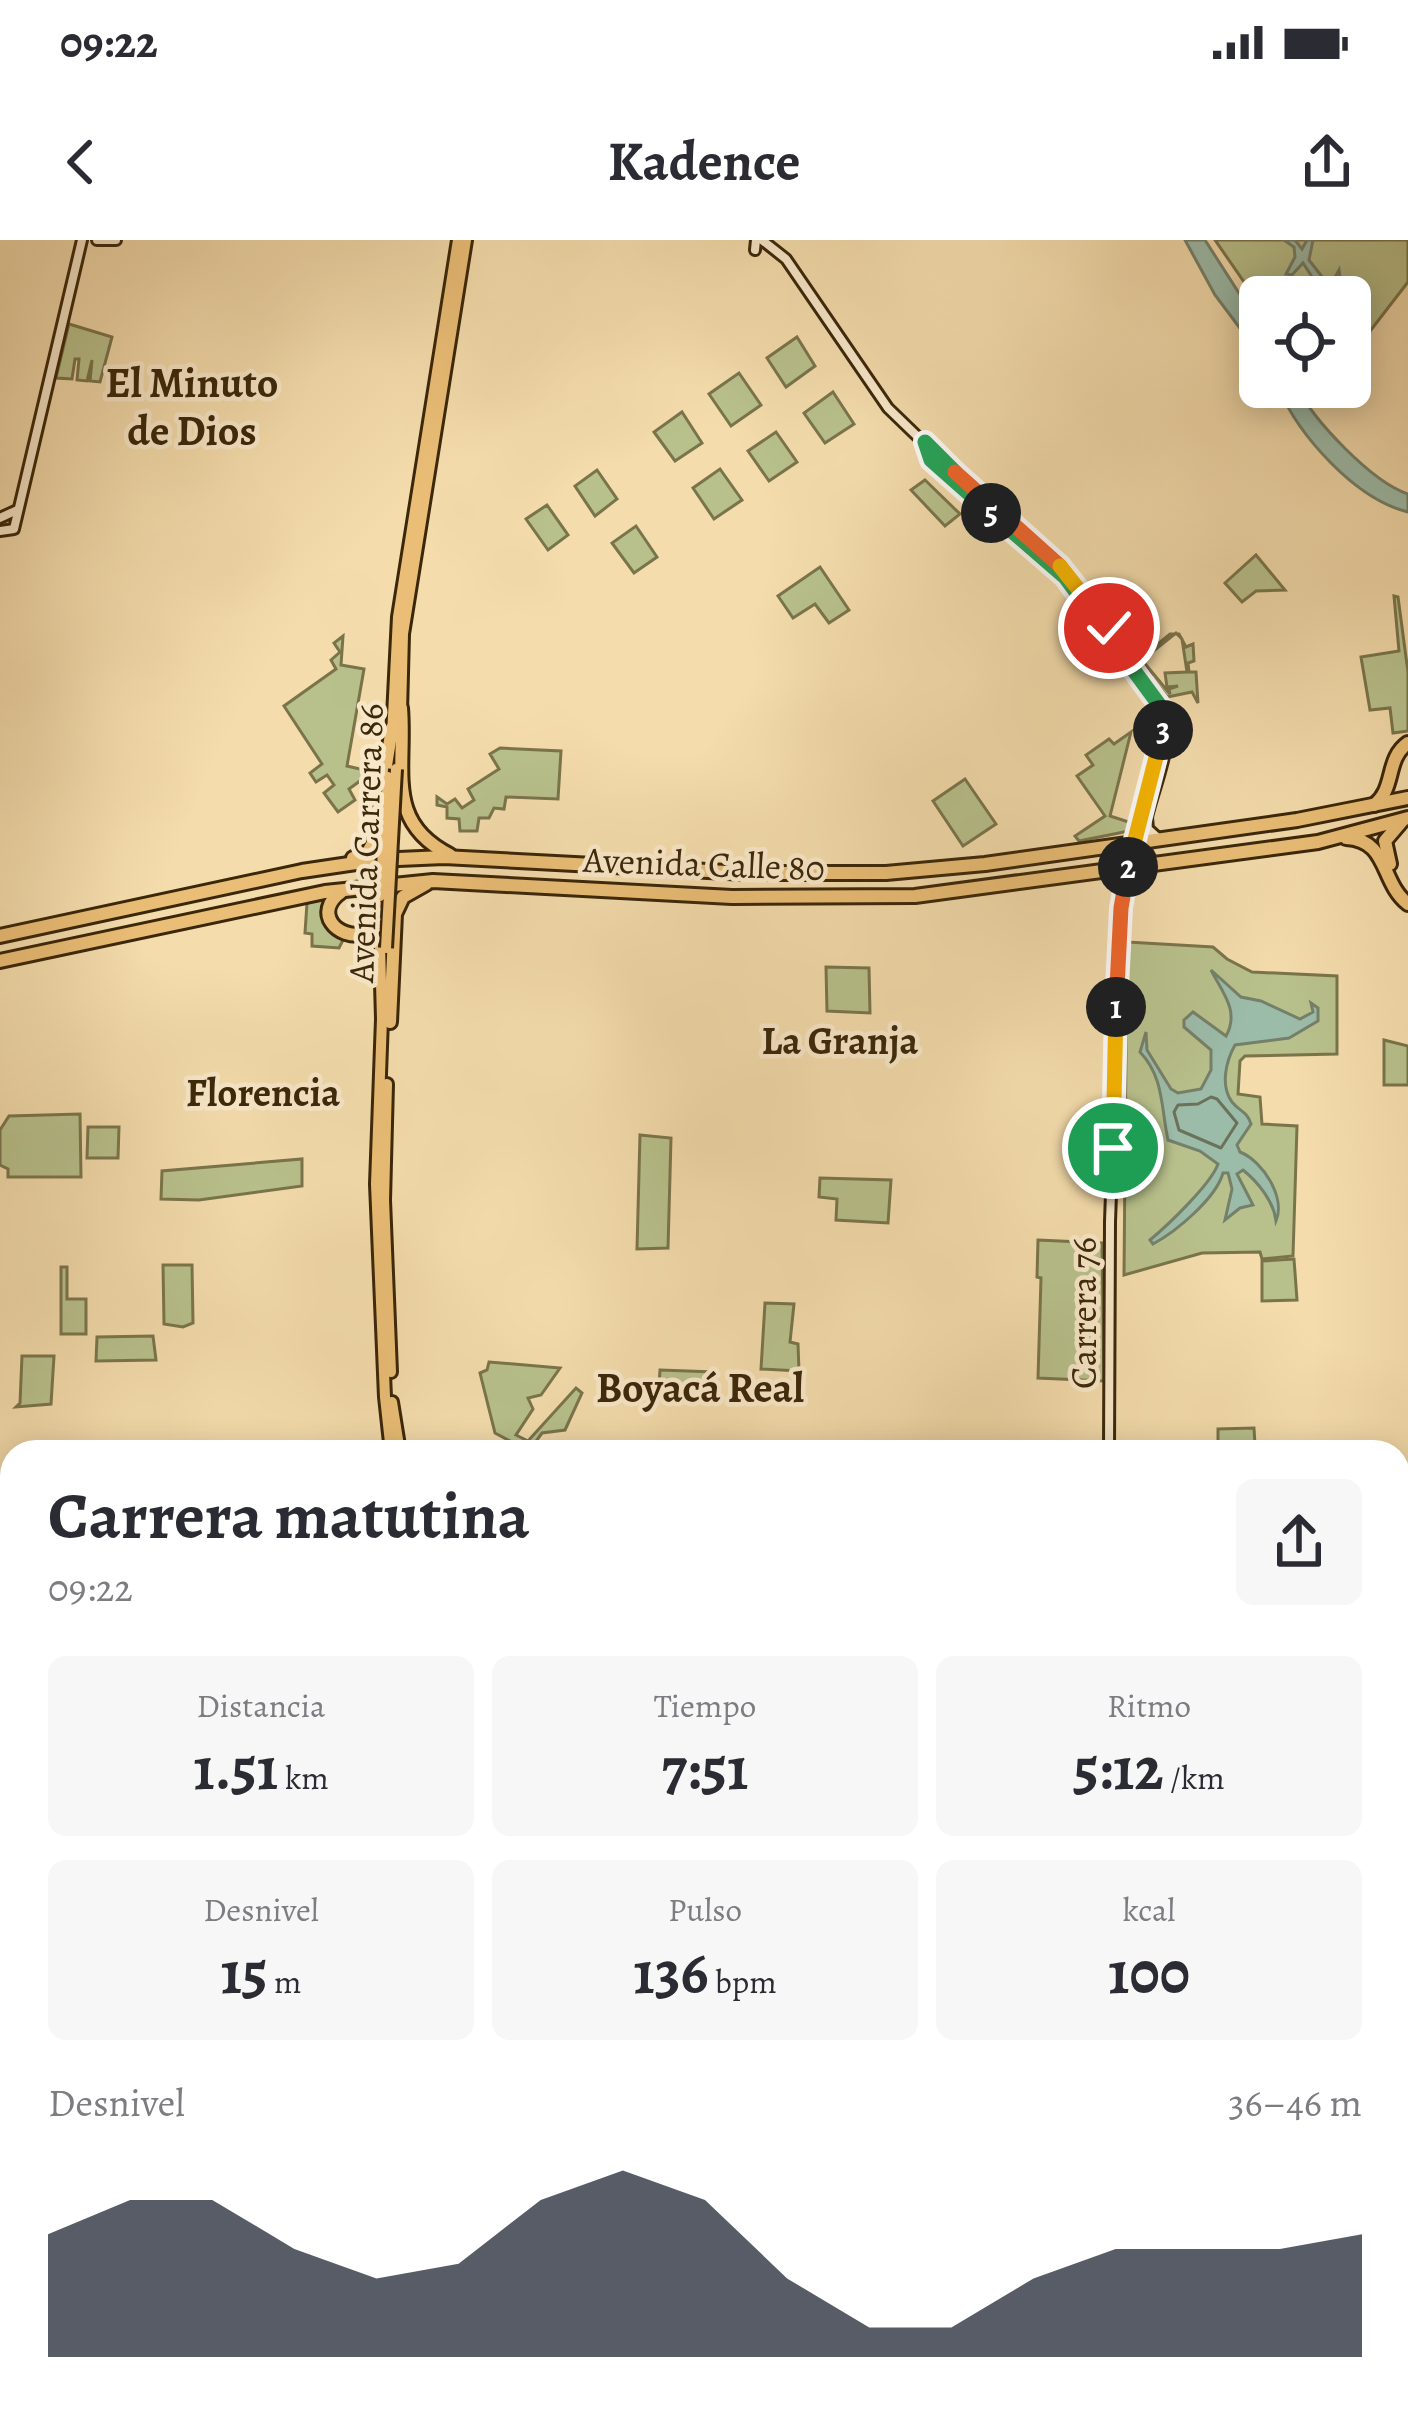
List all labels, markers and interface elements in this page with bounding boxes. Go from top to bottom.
text: 09:22 [60,11,158,73]
text: Kadence [608,125,800,199]
icon: back [48,129,114,195]
icon: share [1294,129,1360,195]
map controls [1239,276,1371,408]
button: locate [1239,276,1371,408]
district label: El Minuto de Dios [105,354,279,459]
pin: 5 [961,483,1021,543]
text: 5 [984,490,998,535]
pin [1058,577,1160,679]
icon: check [1076,595,1142,661]
pin: 3 [1133,700,1193,760]
street label: Avenida Carrera 86 [336,703,395,984]
text: 3 [1156,707,1170,752]
street label: Avenida Calle 80 [581,835,826,892]
pin: 2 [1098,837,1158,897]
text: 2 [1120,844,1136,889]
pin: 1 [1086,977,1146,1037]
text: 1 [1110,984,1122,1029]
district label: La Granja [762,1014,919,1067]
district label: Florencia [186,1066,340,1119]
pin [1062,1097,1164,1199]
icon: arrive [1080,1115,1146,1181]
street label: Carrera 76 [1059,1237,1108,1389]
district label: Boyacá Real [596,1359,804,1416]
text: Carrera matutina [48,1471,530,1561]
button: share [1236,1479,1362,1605]
text: 09:22 [48,1561,133,1614]
text: Distancia [197,1683,325,1728]
text: Tiempo [654,1683,756,1728]
text: Ritmo [1107,1683,1191,1728]
text: 1.51 [193,1728,278,1810]
text: 7:51 [662,1728,749,1810]
text: 5:12 [1073,1728,1164,1810]
text: km [278,1755,329,1800]
text: /km [1164,1755,1225,1800]
text: Desnivel [203,1887,319,1932]
text: Pulso [668,1887,742,1932]
text: kcal [1123,1887,1175,1932]
text: 15 [220,1932,268,2014]
text: 136 [633,1932,709,2014]
text: 100 [1108,1932,1190,2014]
text: m [268,1959,302,2004]
text: bpm [709,1959,777,2004]
text: Desnivel [48,2076,185,2129]
text: 36–46 m [1228,2076,1362,2129]

